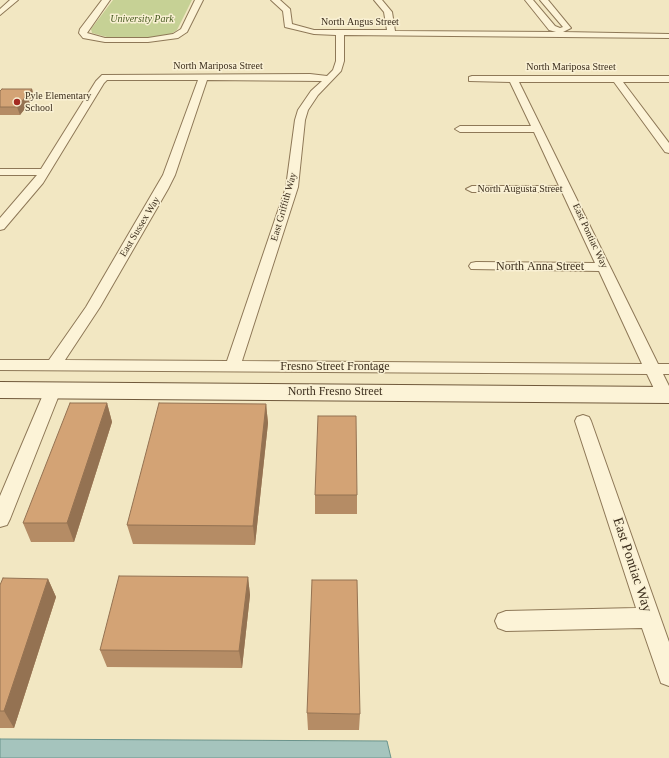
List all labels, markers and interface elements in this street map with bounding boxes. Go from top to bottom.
park label: University Park [110,13,174,25]
street label: North Angus Street [321,16,399,28]
street label: North Mariposa Street [173,60,263,72]
street label: North Mariposa Street [526,61,616,73]
place label: Pyle Elementary School [25,90,91,114]
marker: Pyle Elementary School [12,97,22,107]
street label: East Griffith Way [268,171,300,243]
street label: North Augusta Street [478,183,562,195]
street label: East Sussex Way [117,195,163,259]
street label: East Pontiac Way [570,202,610,270]
street label: North Anna Street [496,260,584,274]
street label: Fresno Street Frontage [280,360,390,374]
street label: North Fresno Street [288,385,382,399]
street label: East Pontiac Way [609,516,655,614]

